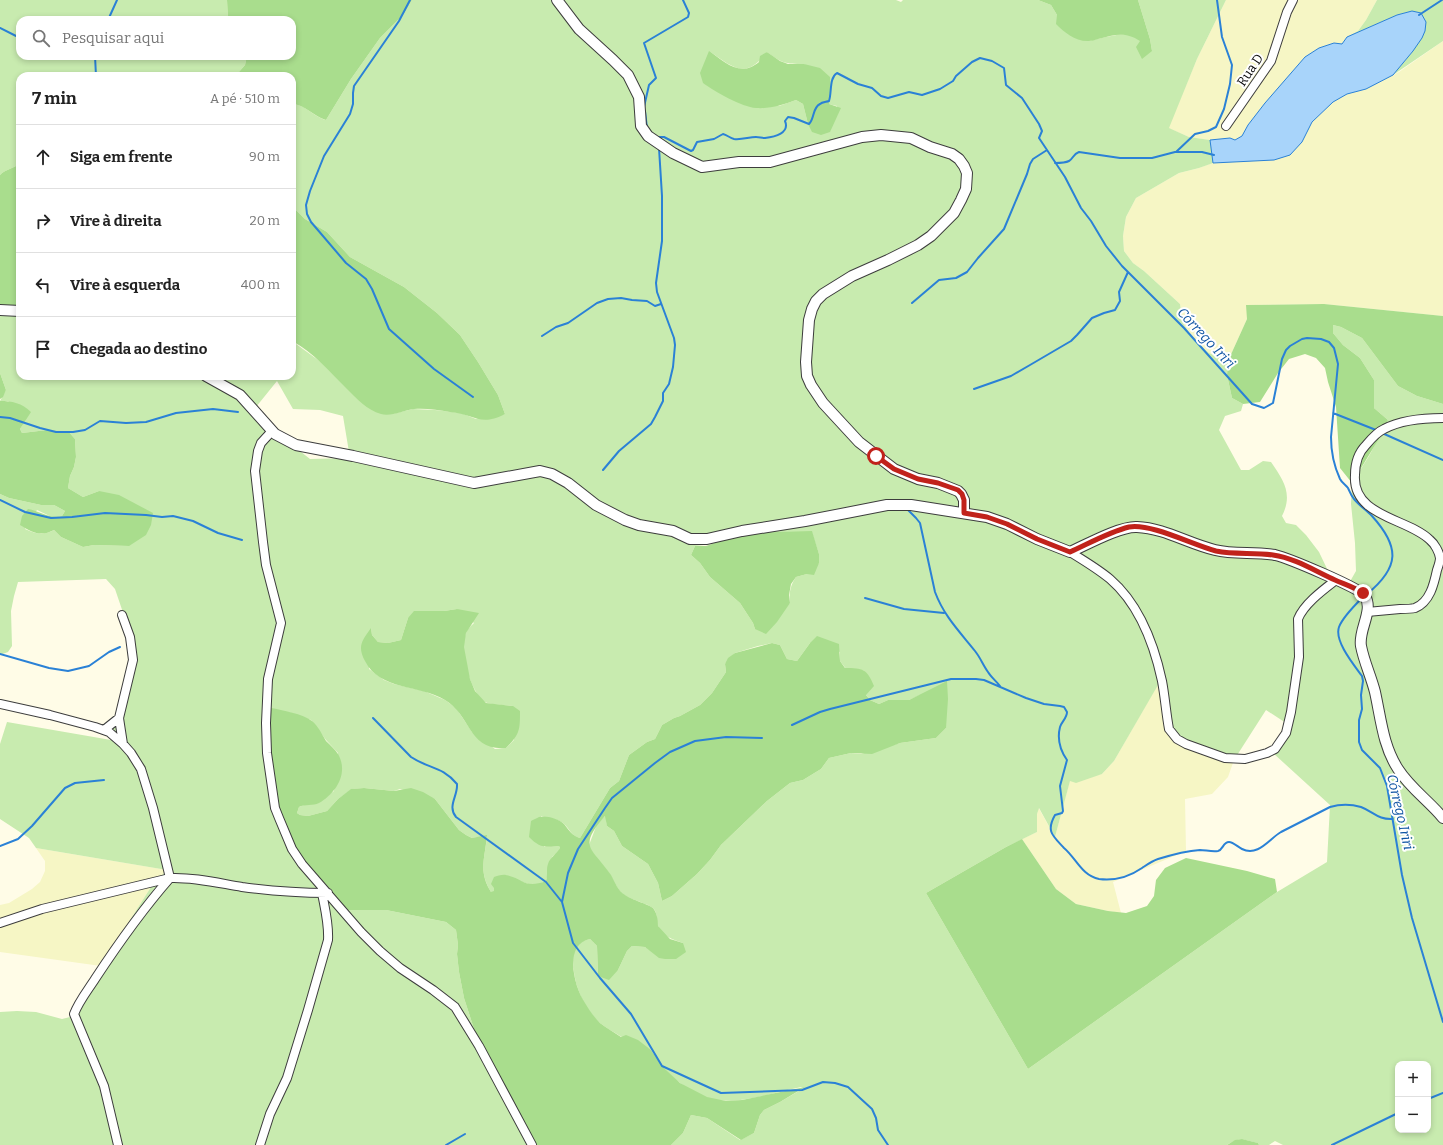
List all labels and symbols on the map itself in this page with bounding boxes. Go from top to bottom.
street label: Rua D [1234,51,1266,89]
water label: Córrego Iriri [1174,304,1238,372]
route start [867,447,885,465]
route end [1354,584,1372,602]
water label: Córrego Iriri [1383,773,1417,851]

